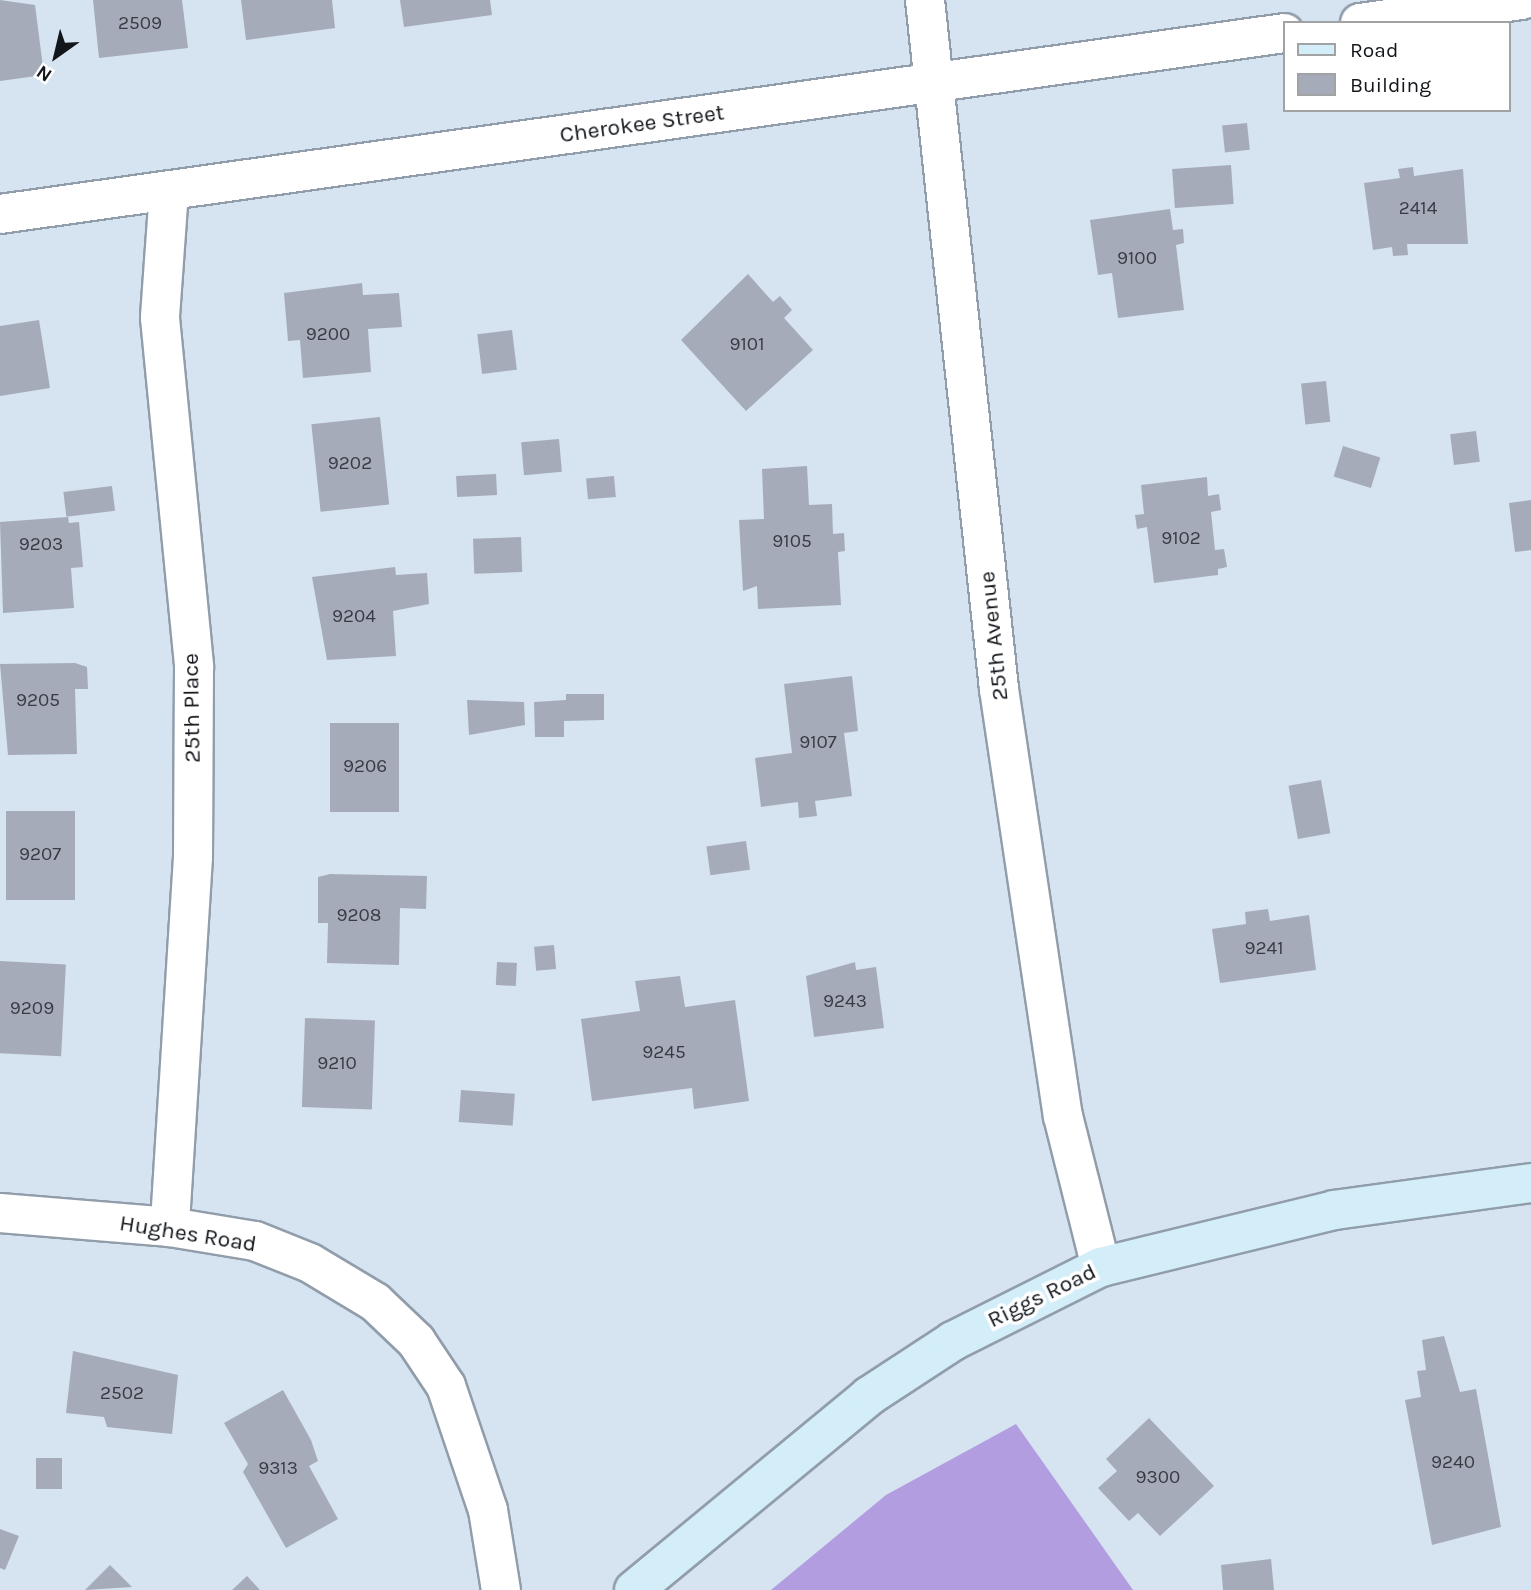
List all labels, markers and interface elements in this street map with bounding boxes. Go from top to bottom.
house number: 2509 [118,13,162,35]
north arrow [21,21,91,91]
legend [1282,21,1510,112]
text: Road [1350,38,1398,62]
text: N [32,60,56,86]
text: Building [1350,73,1431,97]
street label: Cherokee Street [558,99,726,149]
house number: 2414 [1399,198,1437,220]
house number: 9100 [1117,248,1157,270]
house number: 9200 [306,324,350,346]
house number: 9101 [730,334,764,356]
house number: 9202 [328,453,372,475]
house number: 9102 [1161,528,1201,550]
house number: 9105 [772,531,812,553]
house number: 9203 [19,534,63,556]
street label: 25th Avenue [973,570,1015,702]
house number: 9204 [332,606,376,628]
street label: 25th Place [177,653,207,763]
house number: 9205 [16,690,60,712]
house number: 9107 [799,732,837,754]
house number: 9206 [343,756,387,778]
house number: 9207 [19,844,61,866]
house number: 9208 [337,905,381,927]
house number: 9241 [1245,938,1283,960]
house number: 9243 [823,991,867,1013]
house number: 9209 [10,998,54,1020]
house number: 9245 [642,1042,686,1064]
house number: 9210 [317,1053,357,1075]
street label: Hughes Road [117,1210,259,1258]
street label: Riggs Road [983,1258,1101,1334]
house number: 2502 [100,1383,144,1405]
house number: 9240 [1431,1452,1475,1474]
house number: 9313 [258,1458,298,1480]
house number: 9300 [1136,1467,1180,1489]

